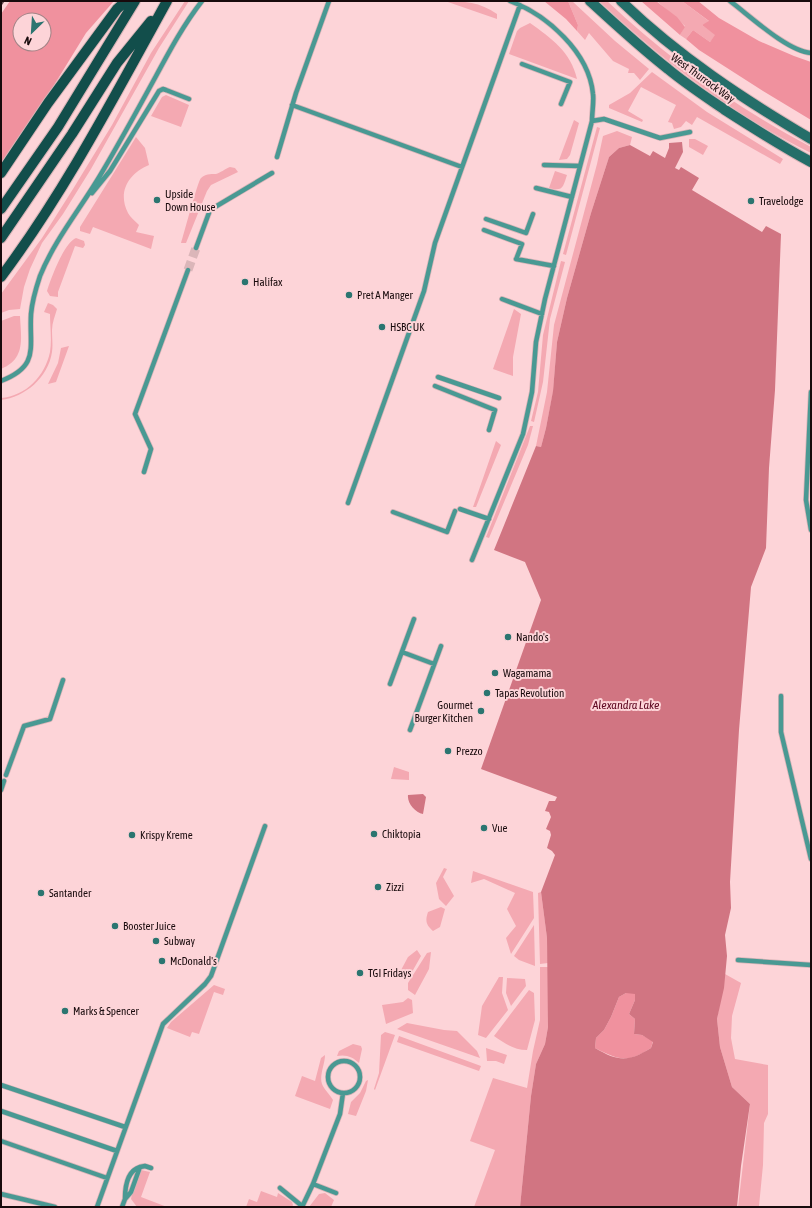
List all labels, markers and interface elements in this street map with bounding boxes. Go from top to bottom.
north arrow [12,12,52,52]
text: N [22,34,33,48]
street label: West Thurrock Way [669,51,738,105]
place label: Upside Down House [165,188,215,213]
marker: Upside Down House [152,195,162,205]
place label: Travelodge [759,195,803,207]
marker: Travelodge [746,196,756,206]
place label: Halifax [253,276,283,288]
marker: Halifax [240,277,250,287]
place label: Pret A Manger [357,289,414,301]
marker: Pret A Manger [344,290,354,300]
place label: HSBC UK [390,321,425,333]
marker: HSBC UK [377,322,387,332]
place label: Nando's [516,631,549,643]
marker: Nando's [503,632,513,642]
place label: Wagamama [503,667,551,679]
marker: Wagamama [490,668,500,678]
place label: Tapas Revolution [495,687,564,699]
marker: Tapas Revolution [482,688,492,698]
water label: Alexandra Lake [591,698,660,712]
place label: Gourmet Burger Kitchen [415,699,473,724]
marker: Gourmet Burger Kitchen [476,706,486,716]
place label: Prezzo [456,745,483,757]
marker: Prezzo [443,746,453,756]
place label: Vue [492,822,508,834]
marker: Vue [479,823,489,833]
place label: Chiktopia [382,828,421,840]
place label: Krispy Kreme [140,829,193,841]
marker: Chiktopia [369,829,379,839]
marker: Krispy Kreme [127,830,137,840]
place label: Zizzi [386,881,404,893]
marker: Zizzi [373,882,383,892]
place label: Santander [49,887,92,899]
marker: Santander [36,888,46,898]
place label: Booster Juice [123,920,176,932]
marker: Booster Juice [110,921,120,931]
place label: Subway [164,935,196,947]
marker: Subway [151,936,161,946]
place label: McDonald's [170,955,217,967]
marker: McDonald's [157,956,167,966]
place label: TGI Fridays [368,967,412,979]
marker: TGI Fridays [355,968,365,978]
place label: Marks & Spencer [73,1005,139,1017]
marker: Marks & Spencer [60,1006,70,1016]

